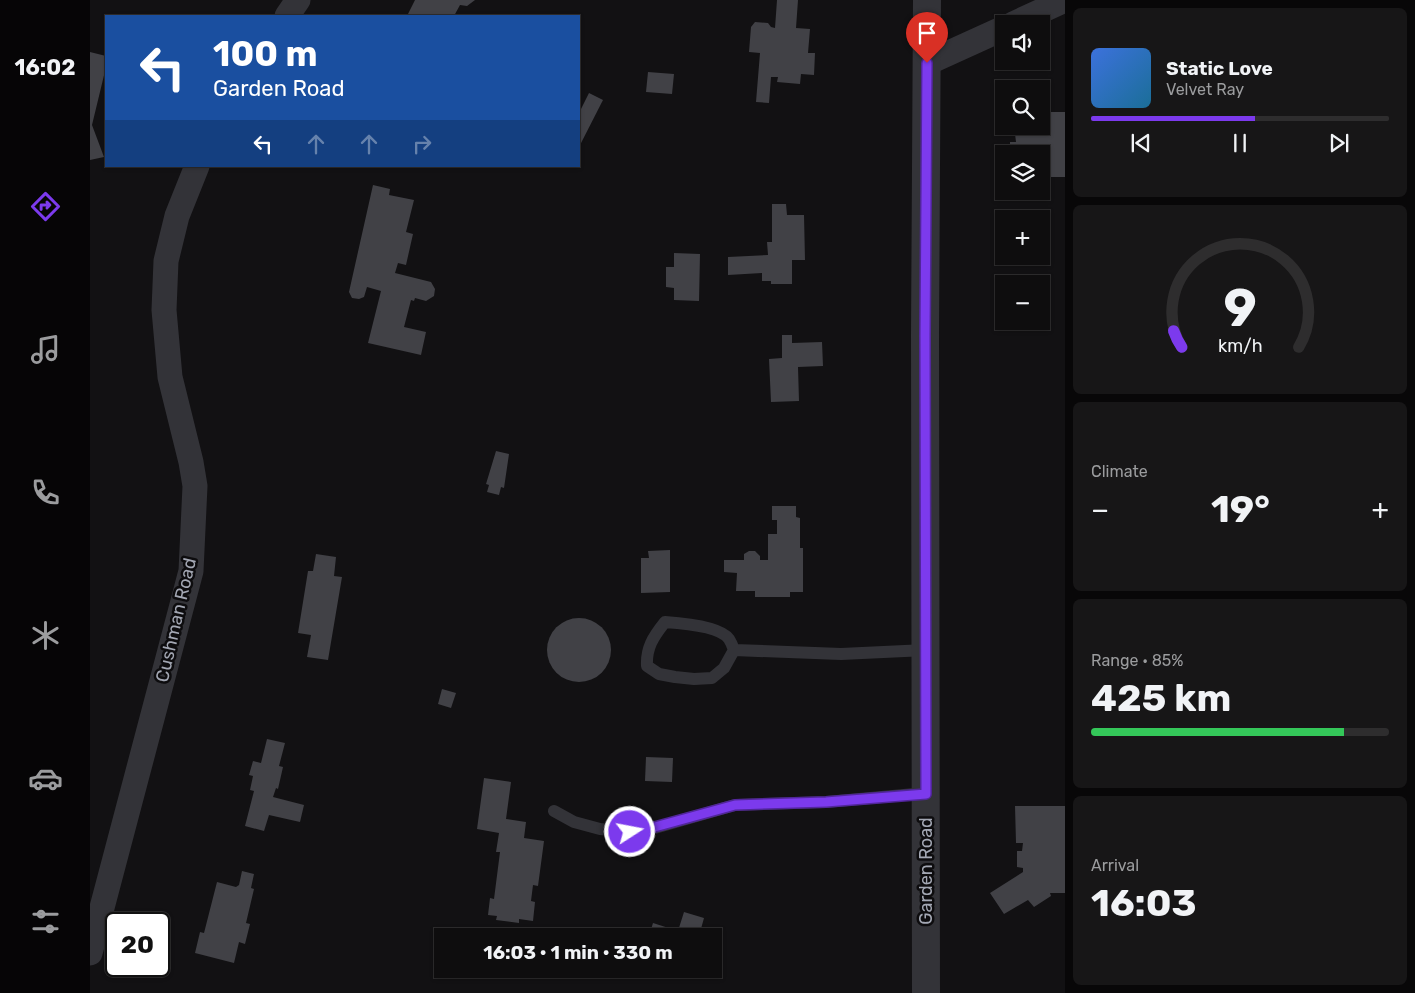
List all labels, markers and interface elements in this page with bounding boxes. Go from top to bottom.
pin [906,12,948,63]
map controls [995,15,1050,330]
button: sound [995,15,1050,70]
icon: arrive [913,19,941,47]
text: 100 m [213,33,318,75]
icon: left [130,35,195,100]
text: 16:02 [15,54,75,81]
text: Static Love [1166,57,1273,80]
text: Garden Road [213,75,345,102]
button: search [995,80,1050,135]
text: Velvet Ray [1166,80,1244,99]
icon: previous [1127,129,1155,157]
icon: pause [1226,129,1254,157]
icon: next [1325,129,1353,157]
icon: left [249,130,277,158]
icon: ahead [302,130,330,158]
icon: ahead [355,130,383,158]
icon: right [408,130,436,158]
button: layers [995,145,1050,200]
icon: directions [28,189,63,224]
button: + [995,210,1050,265]
button: − [995,275,1050,330]
text: 9 [1223,277,1257,339]
icon: music [28,332,63,367]
text: km/h [1218,335,1262,356]
text: Climate [1091,462,1148,481]
icon: phone [28,475,63,510]
text: 19° [1211,486,1270,532]
text: − [1091,493,1109,526]
text: + [1372,493,1389,526]
street label: Cushman Road [151,556,201,684]
icon: climate [28,618,63,653]
text: Range · 85% [1091,651,1184,670]
text: 425 km [1091,675,1231,721]
icon: car [28,761,63,796]
position arrow [603,805,655,857]
street label: Garden Road [915,817,937,925]
text: Arrival [1091,856,1139,875]
text: 16:03 [1091,880,1197,926]
icon: filters [28,904,63,939]
speed limit sign: 20 [105,912,170,977]
text: 16:03 · 1 min · 330 m [483,941,673,964]

